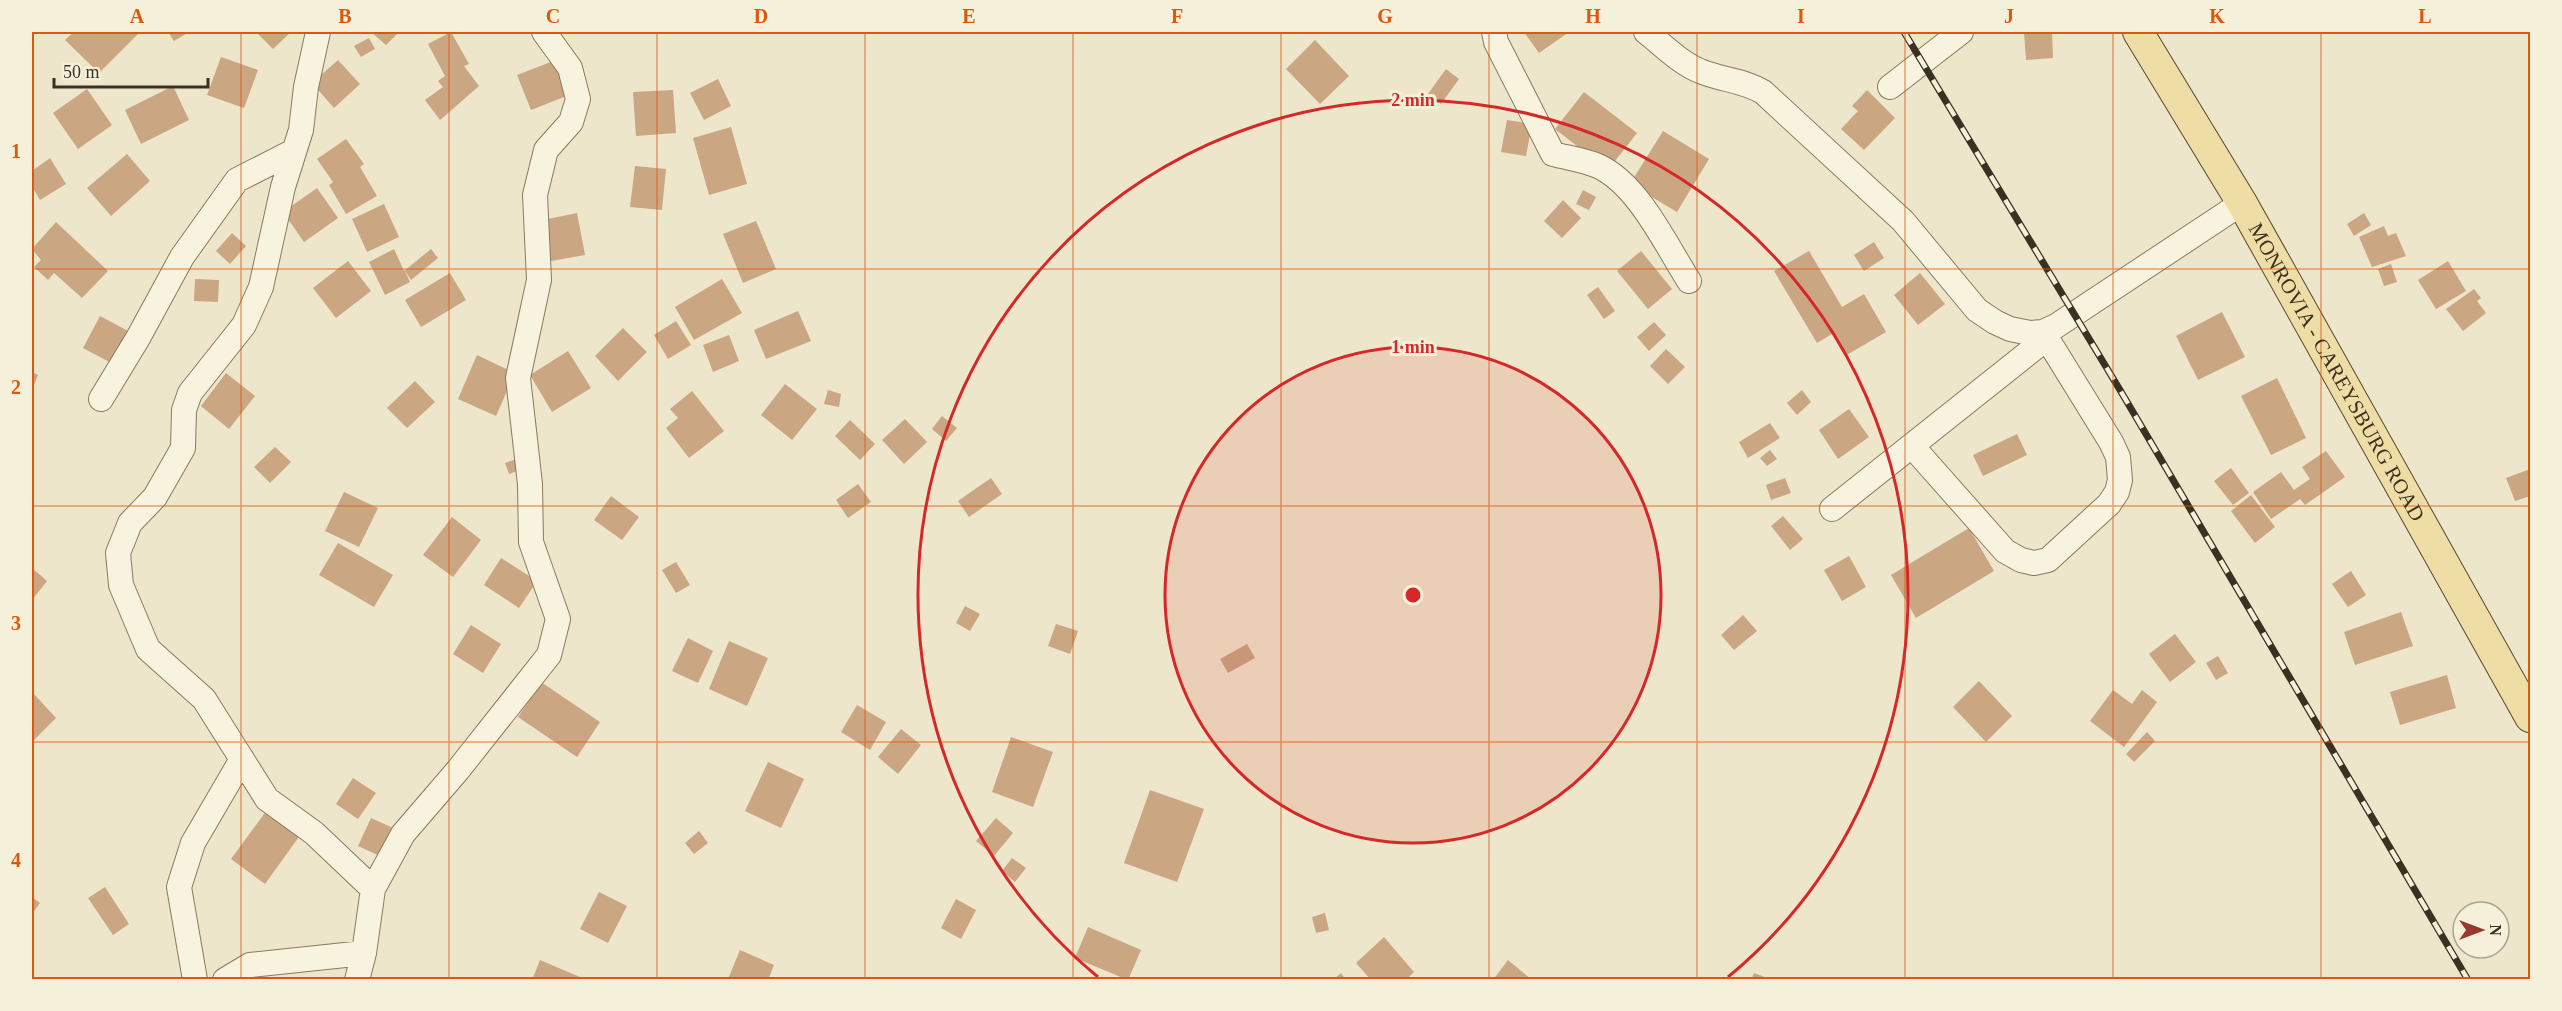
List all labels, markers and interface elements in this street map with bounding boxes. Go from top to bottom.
text: A [130,5,145,27]
text: B [338,5,352,27]
text: C [546,5,560,27]
text: D [754,5,768,27]
text: E [962,5,976,27]
text: F [1171,5,1183,27]
text: G [1377,5,1393,27]
text: H [1585,5,1601,27]
text: I [1797,5,1805,27]
text: J [2004,5,2014,27]
text: K [2209,5,2225,27]
text: L [2418,5,2432,27]
scale bar [54,51,208,89]
text: 50 m [63,62,100,82]
text: 2 min [1391,90,1435,110]
text: 1 [11,140,21,162]
street label: MONROVIA - CAREYSBURG ROAD [2244,219,2430,525]
text: 1 min [1391,337,1435,357]
text: 2 [11,376,21,398]
centre of rings [1403,585,1423,605]
text: 3 [11,612,21,634]
text: 4 [11,849,21,871]
north arrow [2451,900,2511,960]
text: N [2487,924,2504,936]

